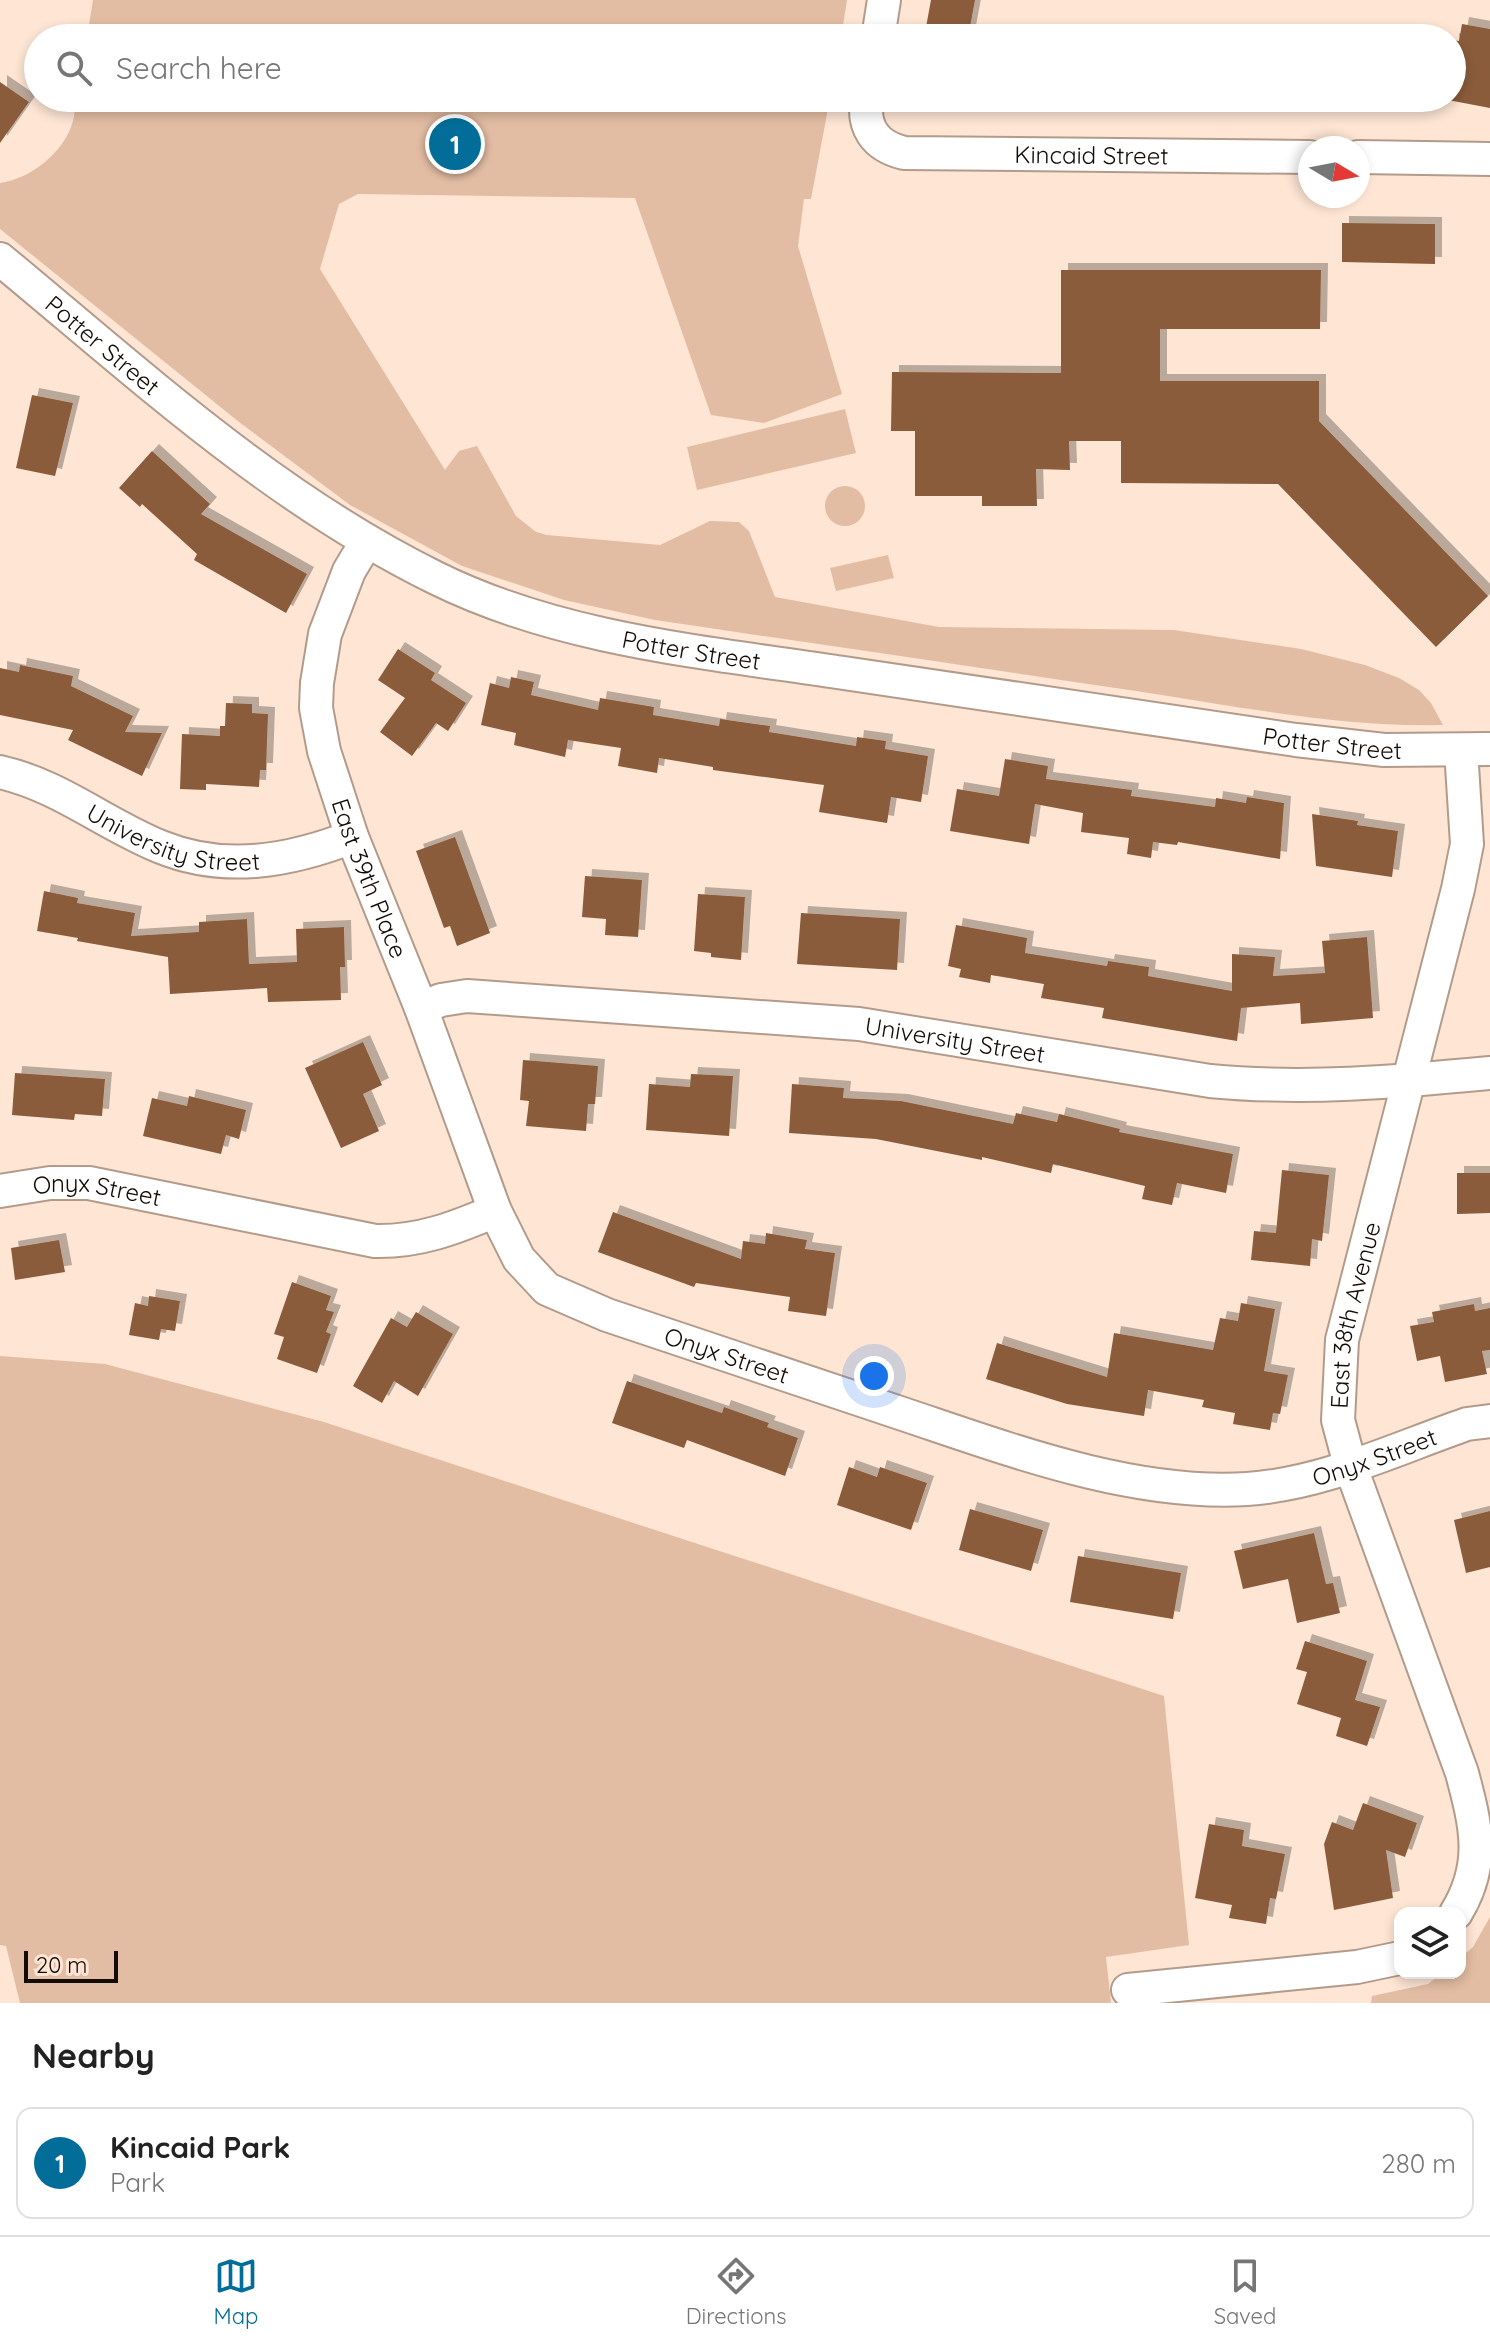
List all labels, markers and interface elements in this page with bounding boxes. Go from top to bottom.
search box [24,24,1466,112]
icon: search [52,46,96,90]
text: Search here [116,49,282,87]
pin: 1 [429,114,481,174]
north arrow [1298,136,1370,208]
street label: Kincaid Street [1014,139,1169,171]
street label: Potter Street [40,289,166,401]
street label: Potter Street [619,624,763,676]
street label: Potter Street [1261,720,1402,765]
street label: East 39th Place [325,795,414,962]
street label: University Street [82,797,261,877]
street label: University Street [863,1010,1047,1069]
street label: Onyx Street [30,1168,164,1212]
street label: East 38th Avenue [1324,1219,1387,1409]
street label: Onyx Street [661,1320,793,1390]
your location [854,1356,894,1396]
street label: Onyx Street [1309,1421,1441,1492]
map controls [1394,1907,1466,1979]
button: layers [1394,1907,1466,1979]
scale bar [24,1947,118,1983]
text: 20 m [36,1951,87,1979]
text: Nearby [32,2034,155,2077]
text: Kincaid Park [110,2128,290,2166]
text: 1 [55,2147,65,2180]
text: 280 m [1381,2147,1456,2180]
text: Park [110,2166,165,2199]
tab: Map [214,2254,258,2330]
tab: Directions [686,2254,786,2330]
tab: Saved [1214,2254,1276,2330]

